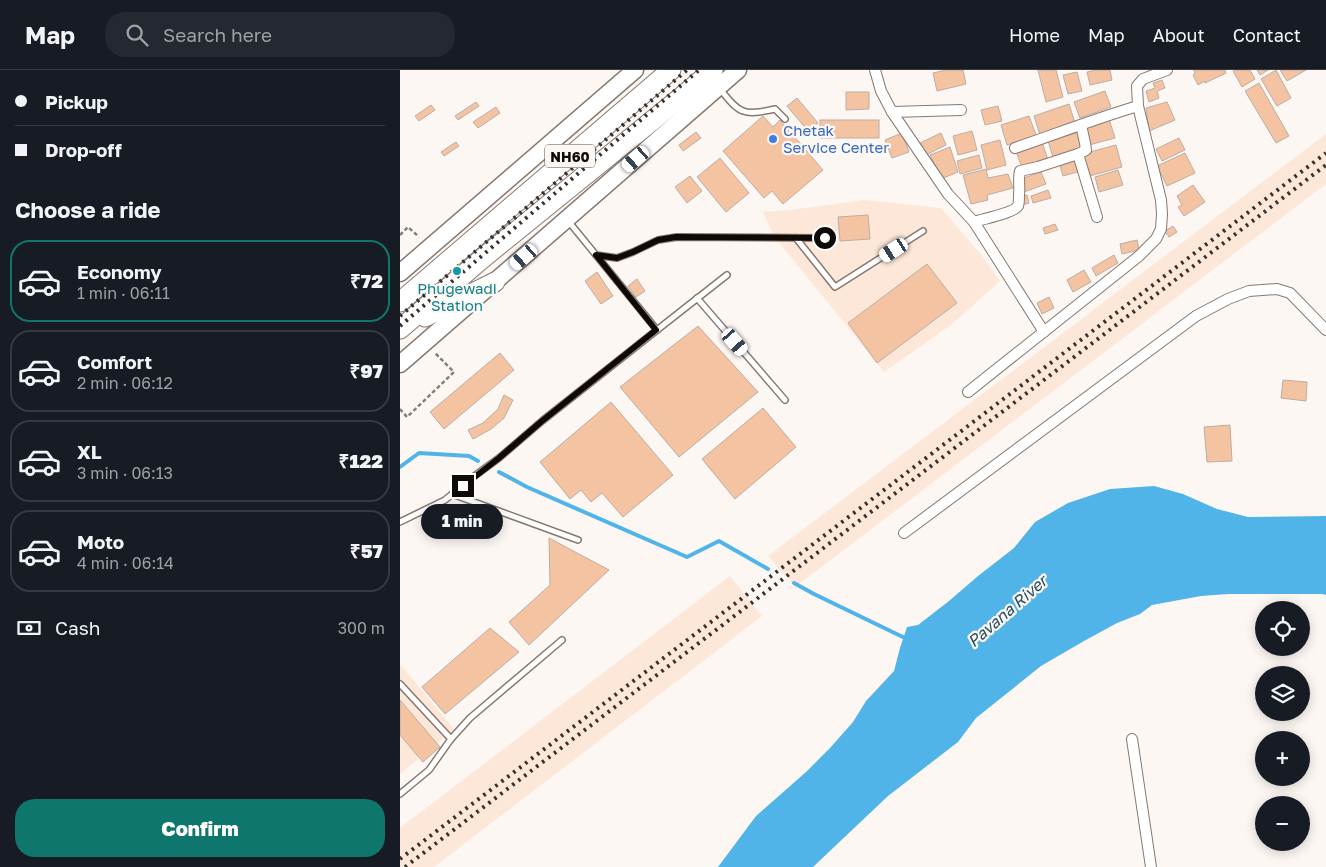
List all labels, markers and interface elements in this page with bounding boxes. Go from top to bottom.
search box [105,12,455,57]
text: Map [25,20,75,49]
icon: search [123,21,151,49]
text: Search here [163,23,272,46]
text: Home [1009,24,1060,46]
text: Map [1088,24,1125,46]
text: About [1153,24,1205,46]
text: Contact [1233,24,1301,46]
text: Pickup [45,90,108,113]
place label: Chetak Service Center [783,121,889,156]
marker: Chetak Service Center [767,133,779,145]
text: Drop-off [45,138,122,161]
car [619,143,652,175]
road number: NH60 [545,144,595,168]
text: Choose a ride [15,196,161,223]
route start [814,227,836,249]
car [877,236,910,264]
car [507,241,540,273]
icon: car [17,259,62,304]
text: Economy [77,260,162,283]
marker: Phugewadi Station [451,265,463,277]
text: ₹72 [350,269,383,292]
place label: Phugewadi Station [417,279,497,314]
text: 1 min · 06:11 [77,283,170,303]
car [719,326,750,358]
icon: car [17,349,62,394]
text: Comfort [77,350,152,373]
text: ₹97 [349,359,383,382]
text: 2 min · 06:12 [77,373,173,393]
icon: car [17,439,62,484]
text: XL [77,440,102,463]
text: ₹122 [339,449,383,472]
text: 3 min · 06:13 [77,463,173,483]
route end [452,475,474,497]
callout: 1 min [422,504,504,538]
text: 1 min [442,511,482,531]
icon: car [17,529,62,574]
text: Moto [77,530,124,553]
text: ₹57 [350,539,383,562]
text: 4 min · 06:14 [77,553,174,573]
water label: Pavana River [963,569,1053,651]
map controls [1255,601,1310,851]
button: locate [1255,601,1310,656]
icon: cash [15,614,43,642]
text: Cash [55,616,100,639]
text: 300 m [338,618,385,638]
button: layers [1255,666,1310,721]
button: + [1255,731,1310,786]
button: − [1255,796,1310,851]
button: Confirm [15,799,385,857]

